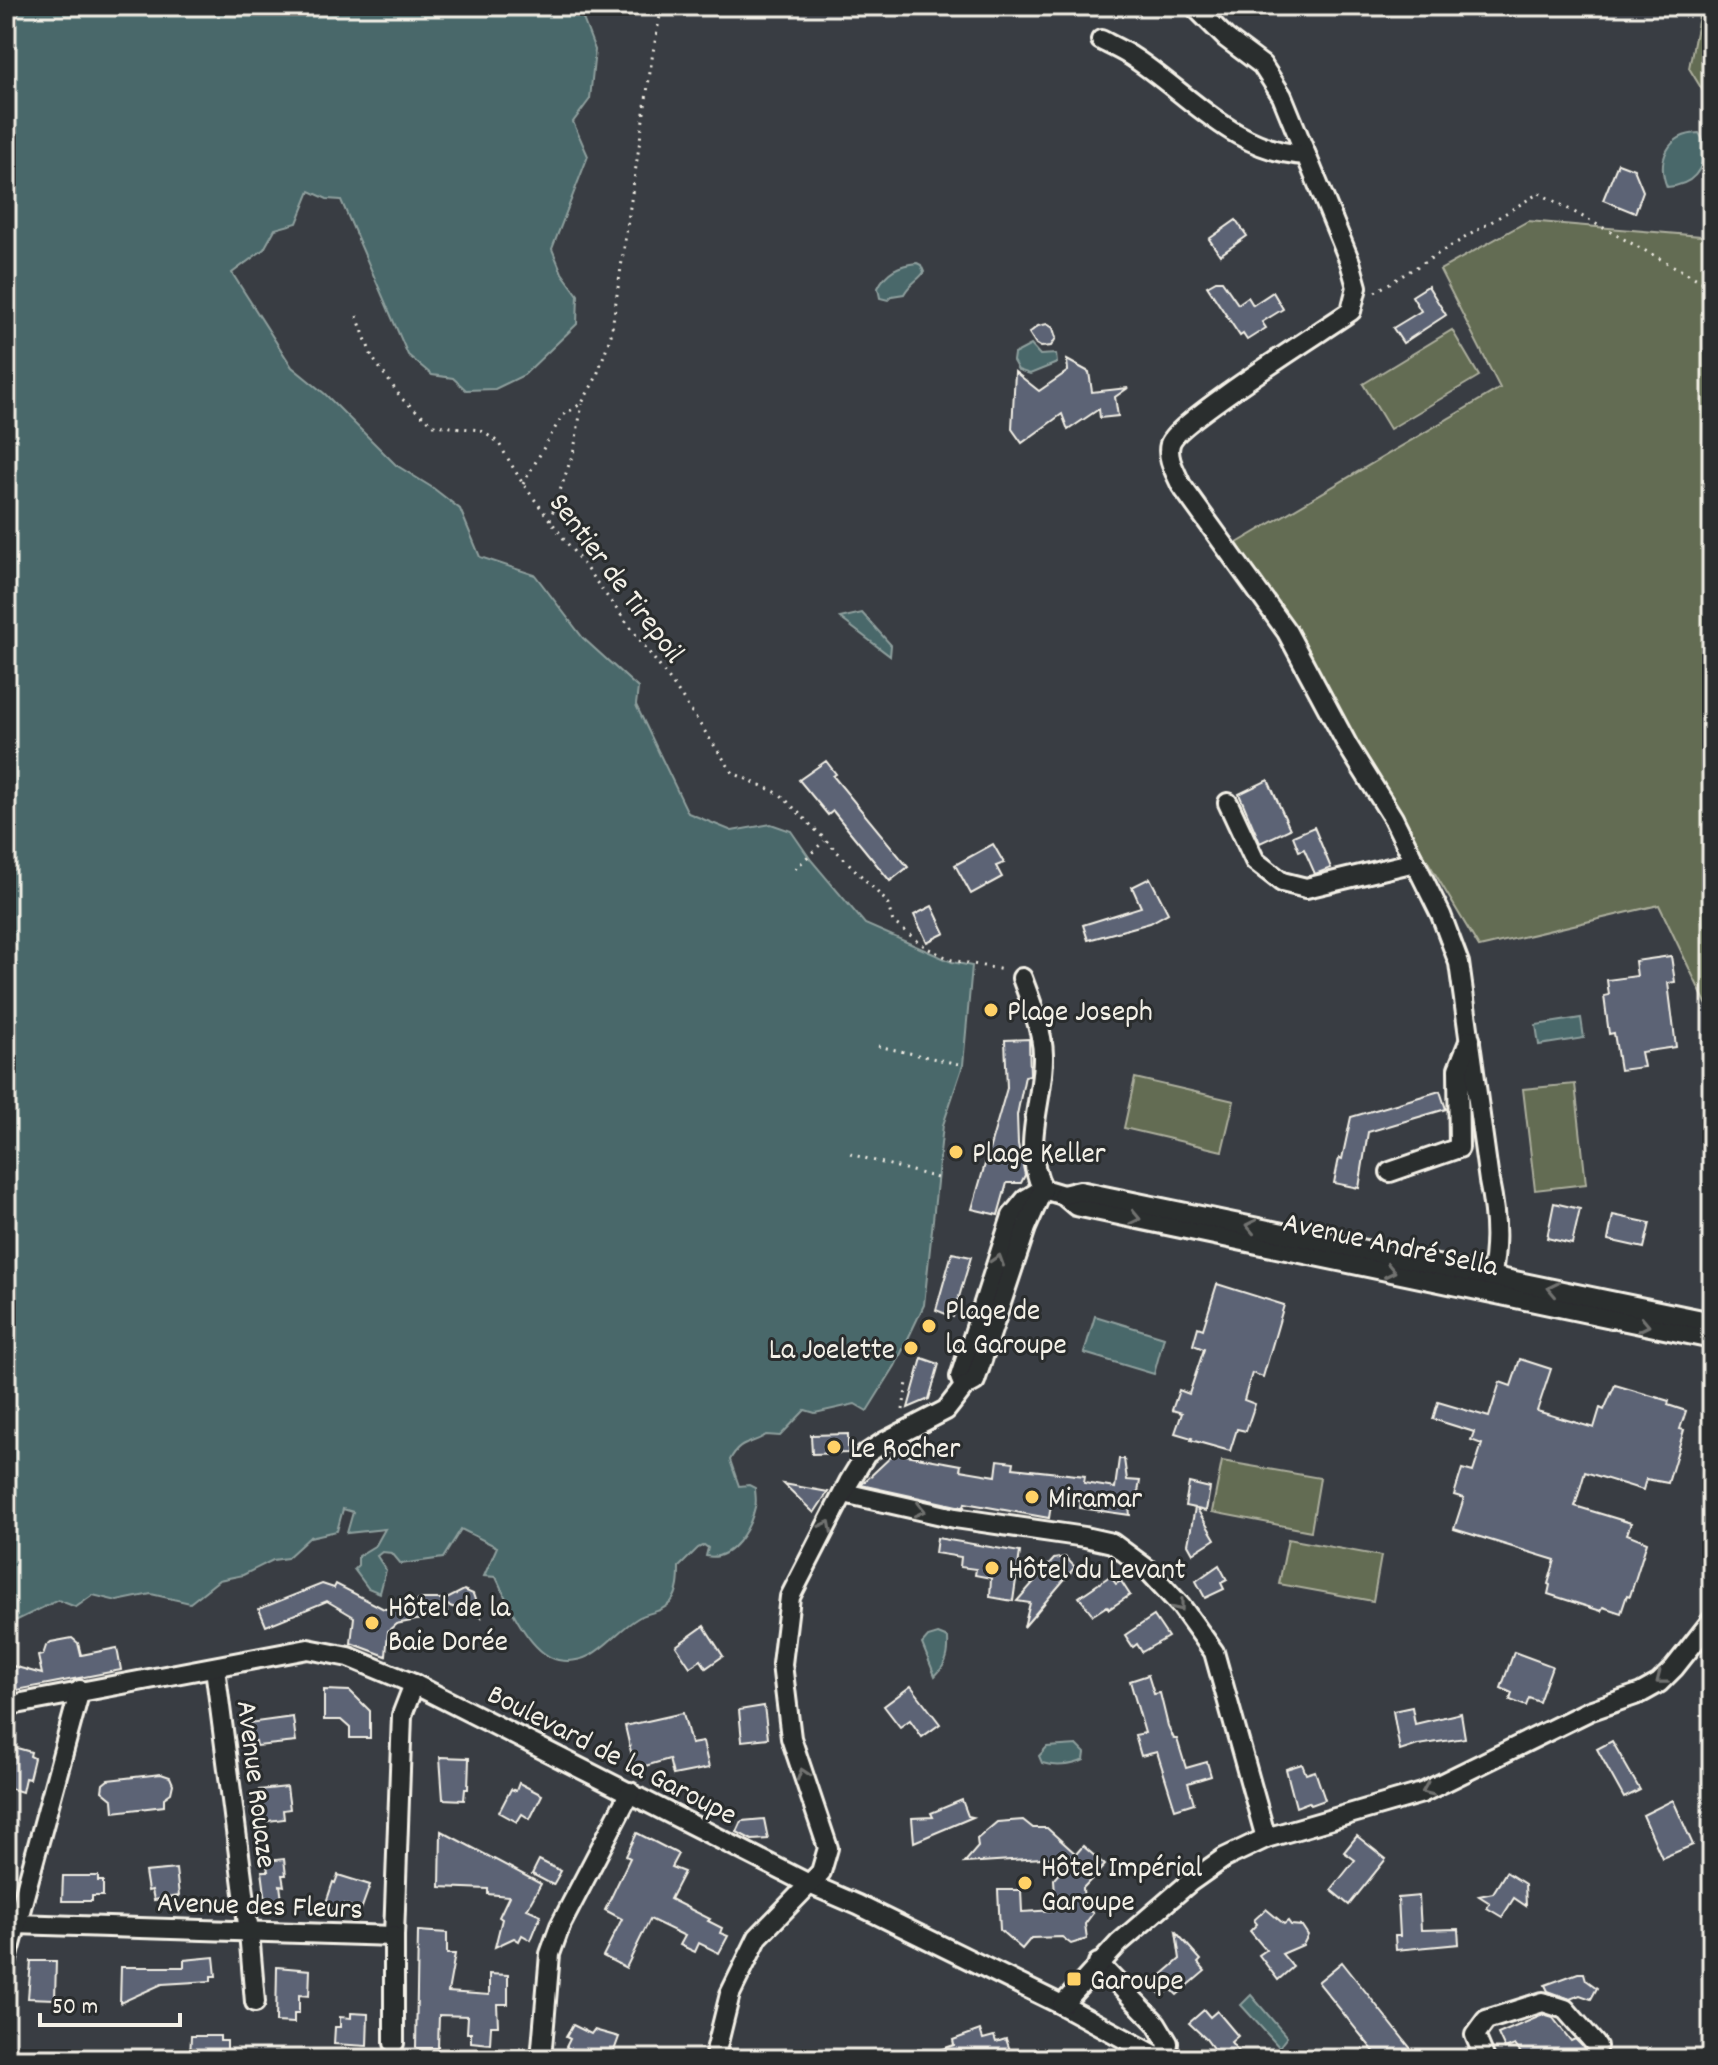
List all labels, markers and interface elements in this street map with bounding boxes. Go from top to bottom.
street label: Sentier de Tirepoil [536,485,693,674]
place label: Plage Joseph [1007,993,1153,1036]
marker: Plage Joseph [982,1001,1000,1019]
place label: Plage Keller [972,1135,1106,1178]
marker: Plage Keller [947,1143,965,1161]
street label: Avenue André Sella [1278,1204,1503,1291]
one-way arrow [1129,1209,1142,1226]
one-way arrow [1244,1219,1258,1236]
one-way arrow [989,1254,1005,1268]
one-way arrow [1383,1262,1397,1279]
one-way arrow [1547,1281,1560,1298]
place label: Plage de la Garoupe [945,1292,1067,1369]
one-way arrow [1637,1316,1651,1333]
marker: Plage de la Garoupe [920,1317,938,1335]
place label: La Joelette [769,1331,895,1374]
marker: La Joelette [902,1339,920,1357]
place label: Le Rocher [850,1430,960,1473]
marker: Le Rocher [825,1438,843,1456]
place label: Miramar [1048,1480,1142,1523]
marker: Miramar [1023,1488,1041,1506]
one-way arrow [912,1501,926,1518]
one-way arrow [817,1519,832,1534]
place label: Hôtel du Levant [1008,1551,1186,1594]
marker: Hôtel du Levant [983,1559,1001,1577]
place label: Hôtel de la Baie Dorée [388,1589,511,1666]
one-way arrow [1170,1597,1184,1612]
marker: Hôtel de la Baie Dorée [363,1614,381,1632]
one-way arrow [1655,1669,1670,1683]
street label: Boulevard de la Garoupe [479,1675,743,1839]
street label: Avenue Rouaze [222,1698,285,1871]
one-way arrow [797,1768,813,1782]
one-way arrow [1421,1780,1435,1796]
place label: Hôtel Impérial Garoupe [1041,1849,1203,1926]
marker: Hôtel Impérial Garoupe [1016,1874,1034,1892]
street label: Avenue des Fleurs [156,1883,364,1934]
place label: Garoupe [1090,1962,1184,2005]
marker: Garoupe [1065,1970,1083,1988]
scale bar [40,1977,180,2027]
text: 50 m [52,1991,98,2025]

